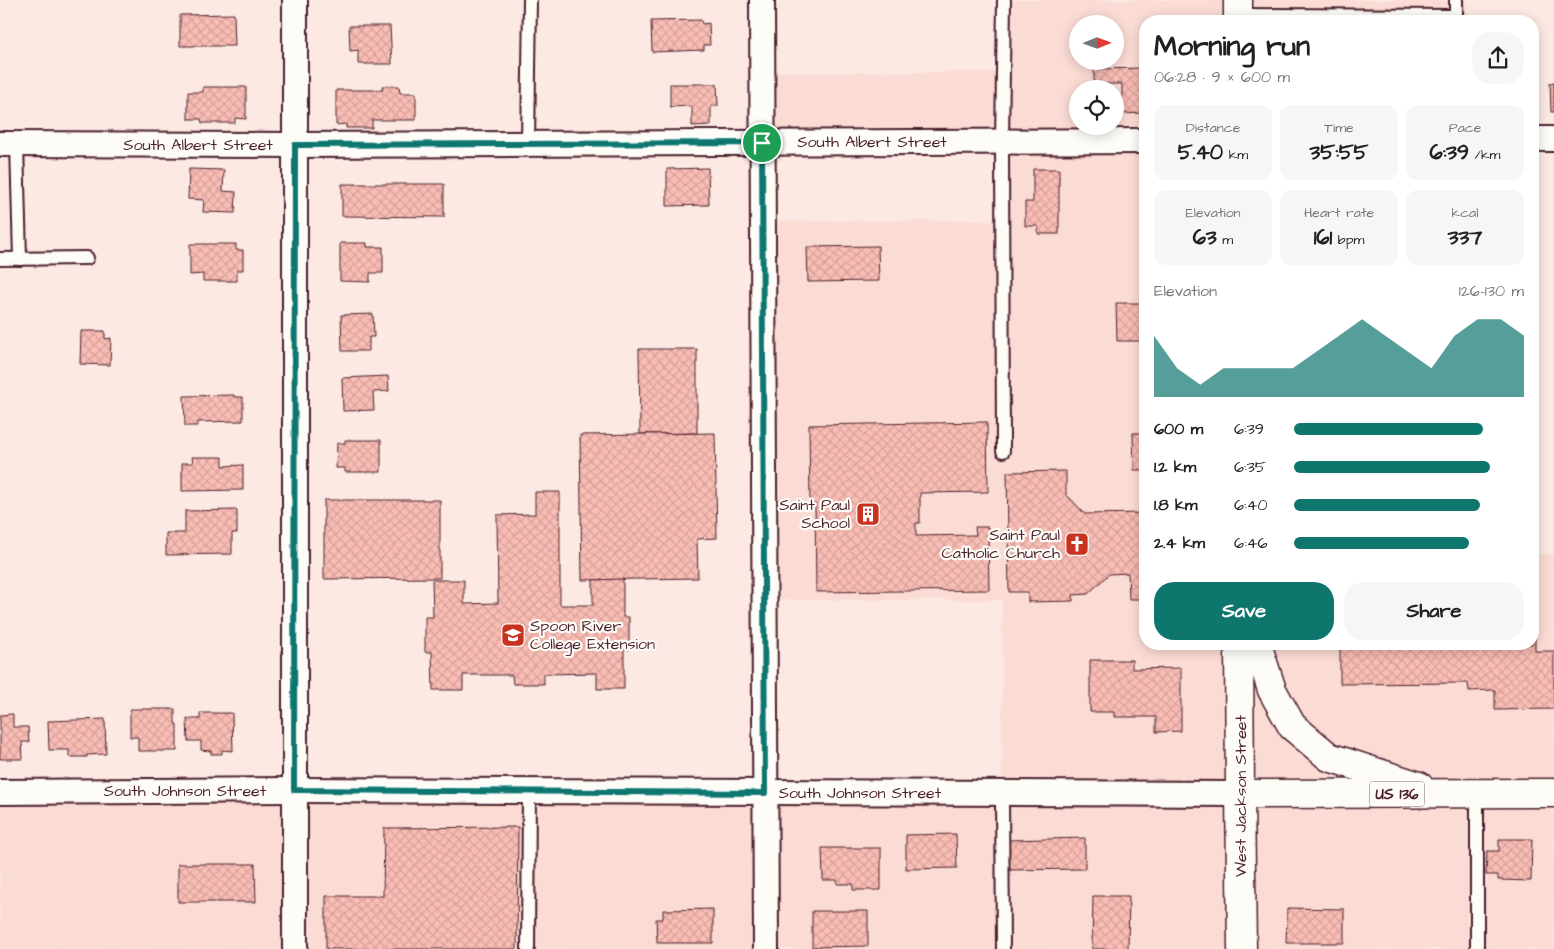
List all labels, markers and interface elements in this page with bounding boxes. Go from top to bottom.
north arrow [1069,15,1124,70]
map controls [1069,15,1124,135]
text: Morning run [1154,27,1310,66]
button: share [1472,32,1524,84]
text: 06:28 · 9 × 600 m [1154,66,1290,88]
button: locate [1069,80,1124,135]
text: Distance [1186,118,1240,138]
text: Time [1324,118,1354,138]
text: Pace [1449,118,1481,138]
pin [741,122,783,164]
icon: arrive [748,129,776,157]
street label: South Albert Street [797,131,947,153]
street label: South Albert Street [123,134,273,156]
text: 5.40 [1178,138,1223,167]
text: 35:55 [1310,138,1368,167]
text: 6:39 [1430,138,1469,167]
text: km [1223,145,1248,165]
text: /km [1469,145,1500,165]
text: Elevation [1185,203,1241,223]
text: Heart rate [1304,203,1374,223]
text: kcal [1452,203,1478,223]
text: 63 [1193,223,1217,252]
text: 161 [1314,223,1332,252]
text: 337 [1448,223,1482,252]
text: m [1217,230,1233,250]
text: bpm [1332,230,1364,250]
text: Elevation [1154,280,1217,302]
text: 126–130 m [1459,280,1524,302]
text: 600 m [1154,418,1203,440]
text: 6:39 [1234,418,1264,440]
text: 1.2 km [1154,456,1196,478]
text: 6:35 [1234,456,1266,478]
place label: Saint Paul School [779,494,850,534]
text: 1.8 km [1154,494,1197,516]
text: 6:40 [1234,494,1268,516]
building icon: Saint Paul School [855,501,881,527]
place label: Saint Paul Catholic Church [941,524,1060,564]
church icon: Saint Paul Catholic Church [1064,531,1090,557]
text: 2.4 km [1154,532,1205,554]
text: 6:46 [1234,532,1268,554]
button: Save [1154,582,1334,640]
button: Share [1344,582,1524,640]
place label: Spoon River College Extension [530,615,655,656]
school or university icon: Spoon River College Extension [500,622,526,648]
street label: West Jackson Street [1230,714,1252,877]
street label: South Johnson Street [104,780,267,802]
street label: South Johnson Street [779,782,942,804]
road number: US 136 [1370,782,1424,806]

